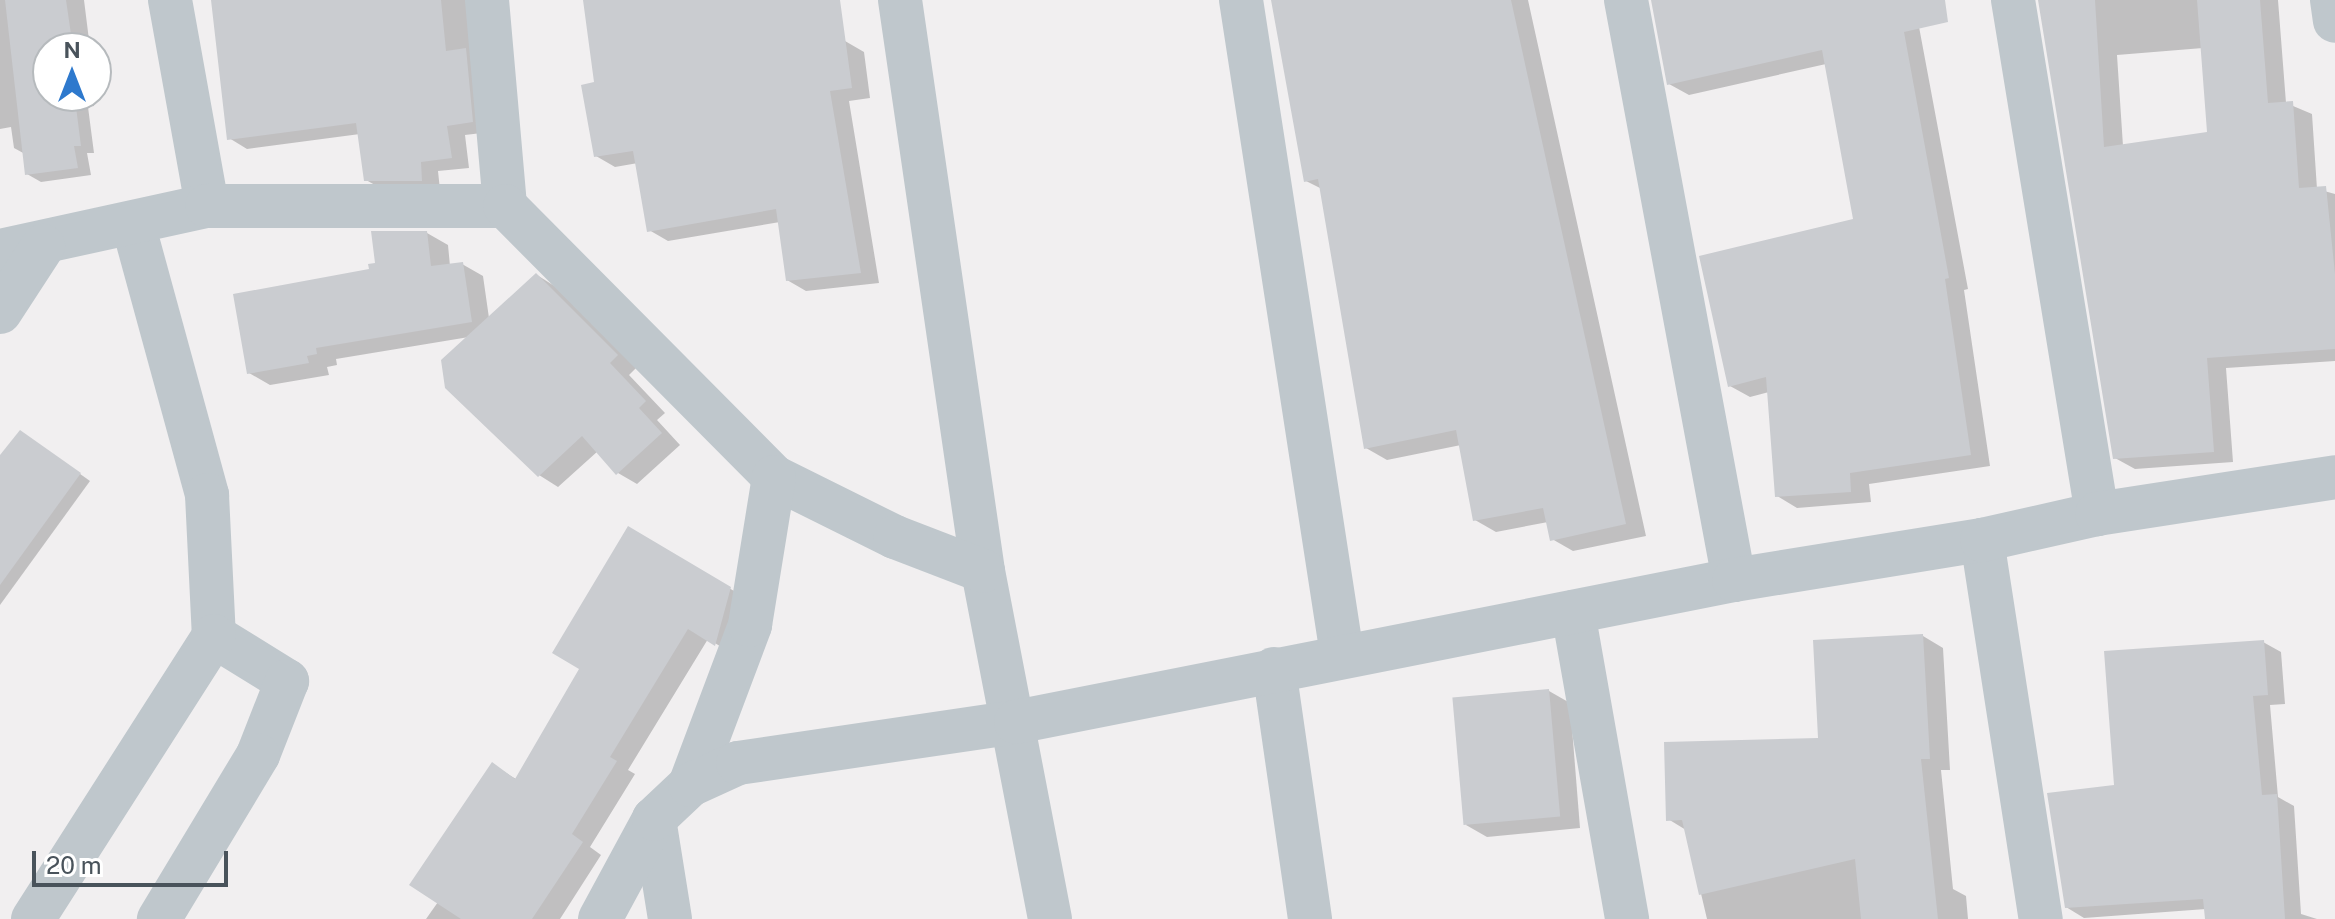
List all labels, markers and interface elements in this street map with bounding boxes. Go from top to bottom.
north arrow [32,32,112,112]
text: N [63,37,81,63]
scale bar [36,835,232,885]
text: 20 m [46,851,102,879]

